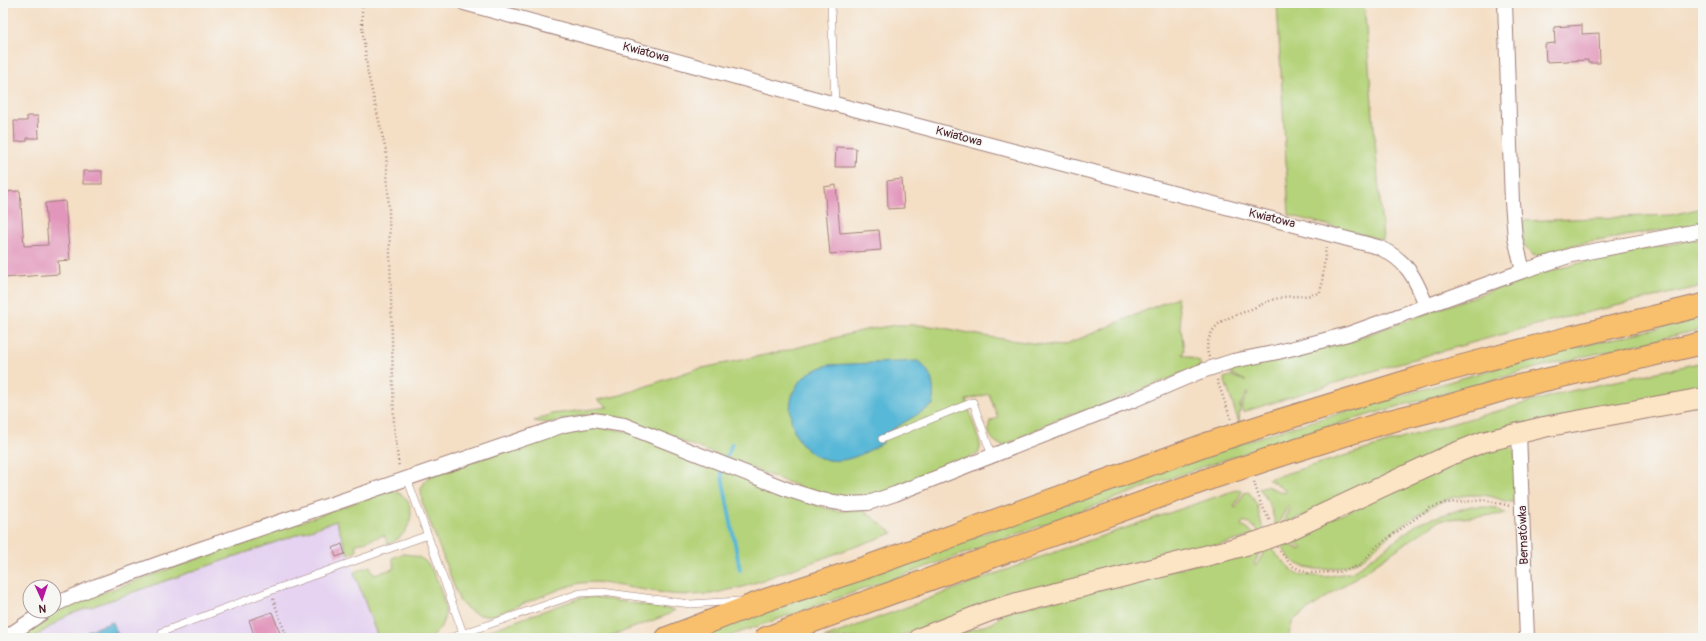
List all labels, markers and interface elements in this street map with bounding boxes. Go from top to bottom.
street label: Kwiatowa [621,39,671,66]
street label: Kwiatowa [934,123,984,150]
street label: Kwiatowa [1247,205,1297,232]
street label: Bernatówka [1515,505,1532,565]
north arrow [22,579,62,619]
text: N [38,602,47,615]

